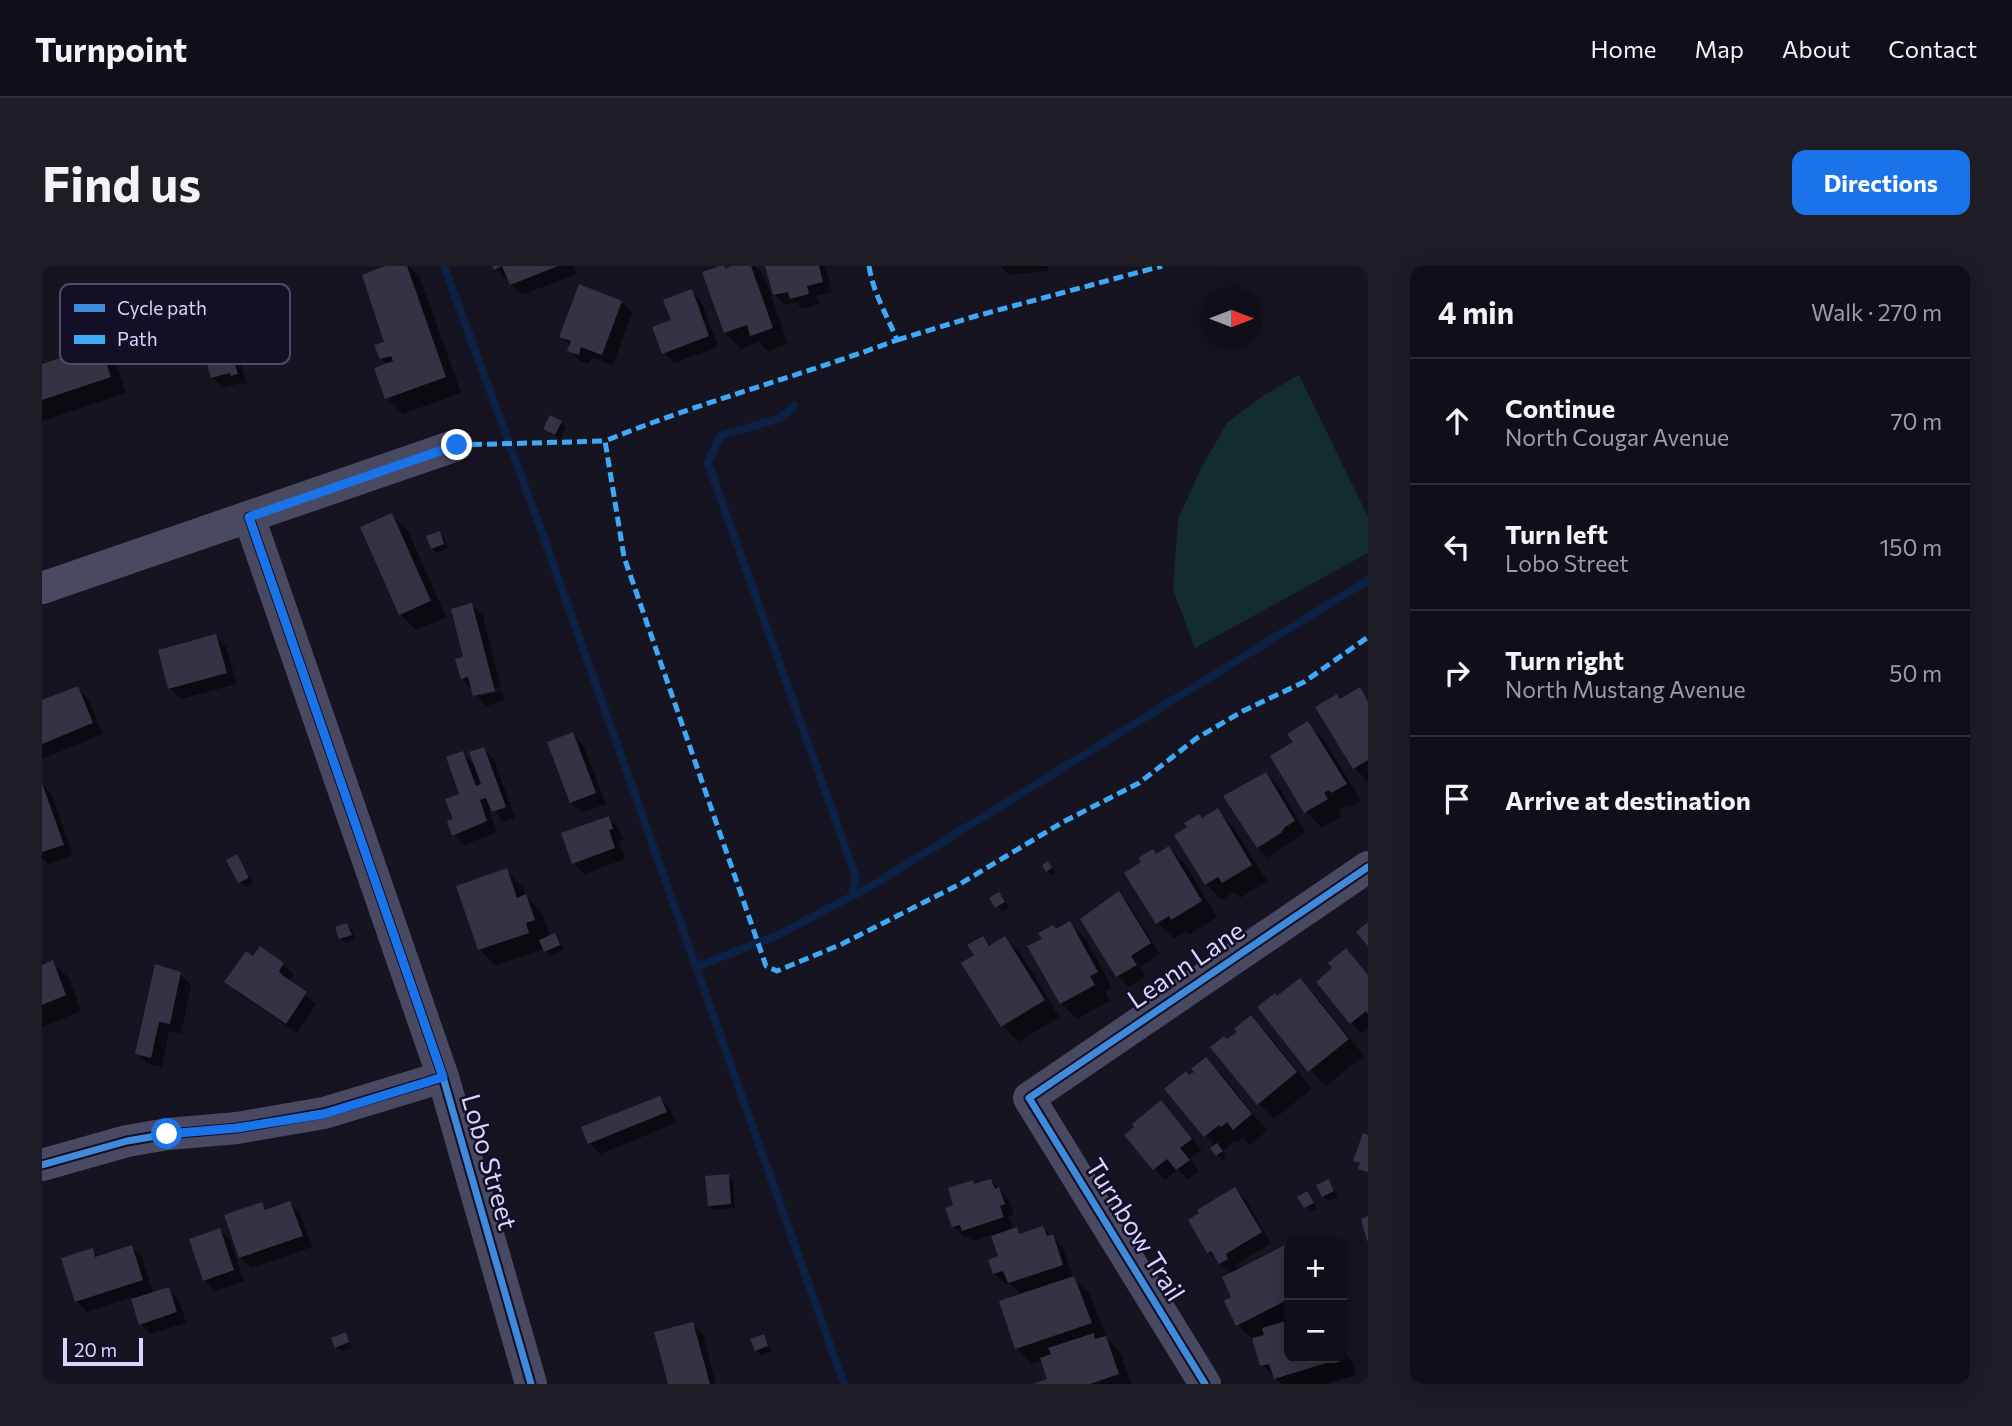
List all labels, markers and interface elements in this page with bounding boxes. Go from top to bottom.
text: Turnpoint [35,28,187,69]
text: Home [1591,34,1657,63]
text: Map [1695,34,1744,63]
text: About [1782,34,1850,63]
text: Contact [1888,34,1977,63]
button: Directions [1792,150,1970,215]
text: Find us [42,152,201,212]
legend [60,284,290,364]
north arrow [1200,287,1263,350]
text: 4 min [1438,293,1514,330]
text: Cycle path [117,296,207,319]
text: Walk · 270 m [1811,298,1942,326]
text: Path [117,327,158,350]
text: Continue [1505,392,1615,423]
icon: ahead [1438,402,1476,440]
text: 70 m [1890,407,1942,435]
text: North Cougar Avenue [1505,423,1729,451]
route end [441,429,472,460]
text: Turn left [1505,518,1608,549]
icon: left [1438,528,1476,566]
text: 150 m [1879,533,1942,561]
text: Lobo Street [1505,549,1629,577]
text: Turn right [1505,644,1624,675]
icon: right [1438,654,1476,692]
text: 50 m [1889,659,1942,687]
text: North Mustang Avenue [1505,675,1746,703]
icon: arrive [1438,780,1476,818]
text: Arrive at destination [1505,784,1751,815]
street label: Leann Lane [1121,913,1249,1014]
street label: Lobo Street [456,1090,525,1233]
route start [151,1118,182,1149]
street label: Turnbow Trail [1080,1152,1192,1306]
map controls [1284,1237,1347,1363]
button: + [1284,1237,1347,1300]
button: − [1284,1300,1347,1363]
scale bar [63,1335,144,1367]
text: 20 m [74,1338,117,1361]

